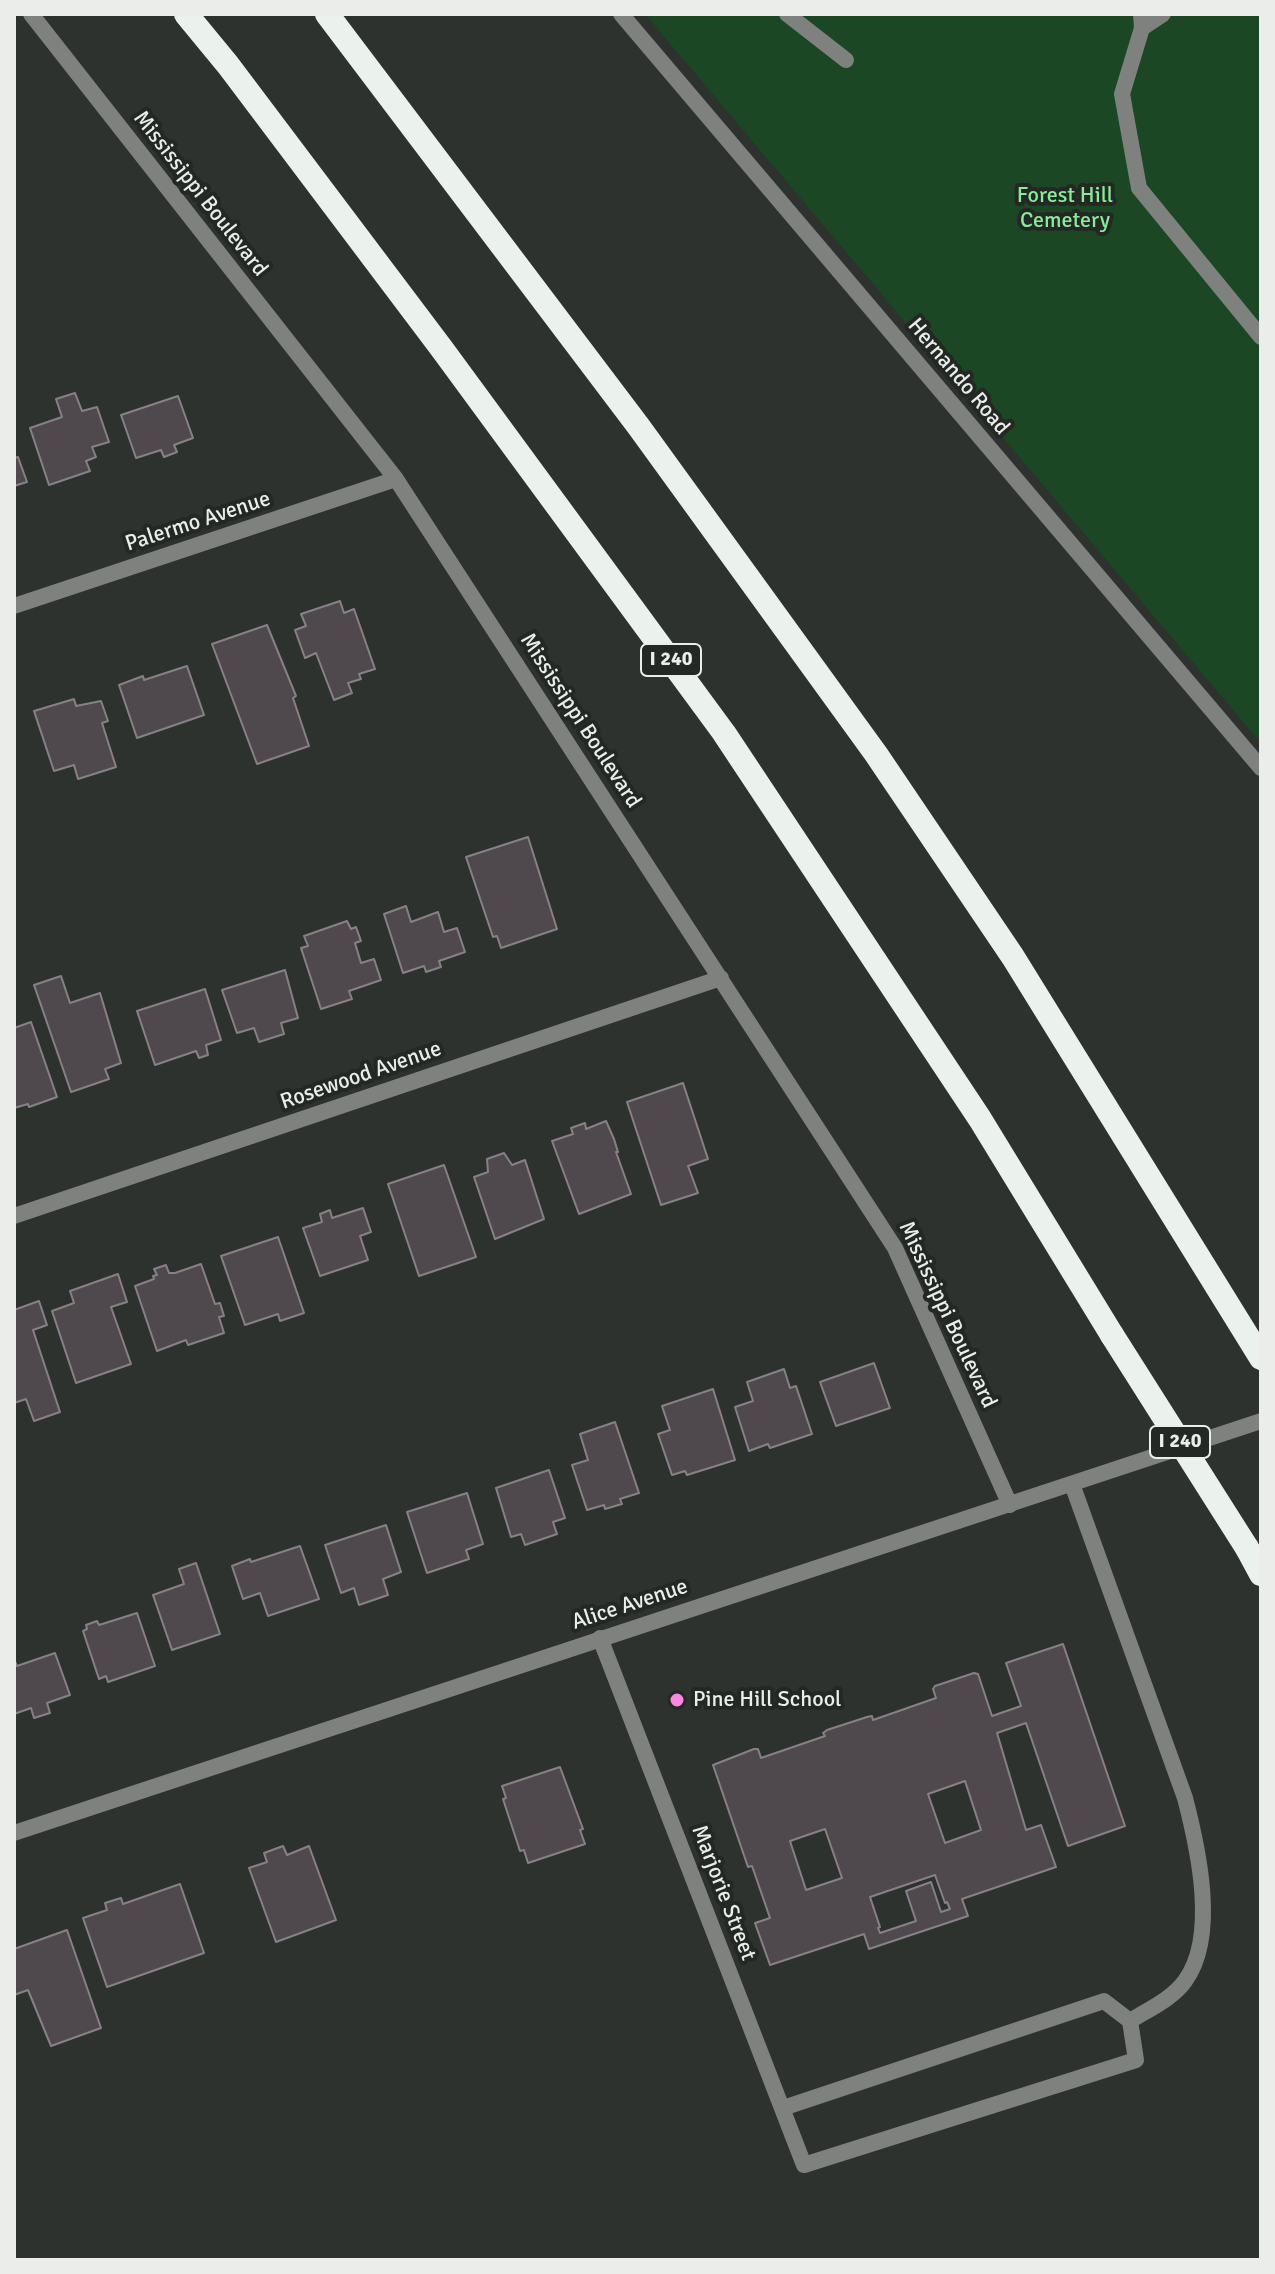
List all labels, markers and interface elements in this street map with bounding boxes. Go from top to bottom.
street label: Mississippi Boulevard [127,106,273,282]
park label: Forest Hill Cemetery [1017,183,1113,234]
street label: Hernando Road [902,313,1014,441]
street label: Palermo Avenue [122,486,274,558]
street label: Mississippi Boulevard [514,629,646,813]
road number: I 240 [641,644,701,676]
street label: Rosewood Avenue [277,1036,445,1116]
street label: Mississippi Boulevard [892,1218,1002,1412]
road number: I 240 [1150,1426,1210,1458]
street label: Alice Avenue [569,1574,691,1636]
place label: Pine Hill School [693,1687,842,1713]
marker: Pine Hill School [668,1691,686,1709]
street label: Marjorie Street [685,1822,761,1964]

